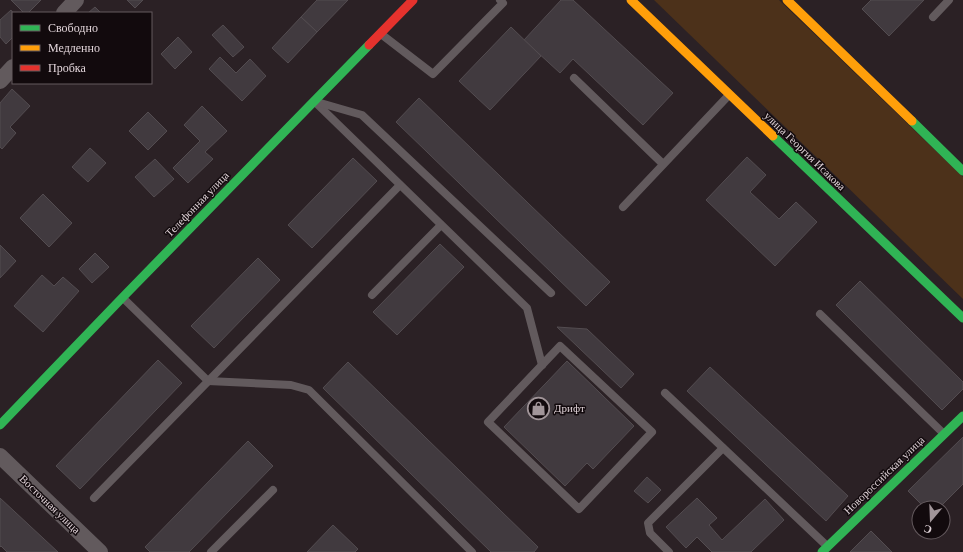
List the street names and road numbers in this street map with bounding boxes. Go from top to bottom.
street label: улица Георгия Исакова [762,109,848,193]
street label: Телефонная улица [163,169,231,239]
street label: Новороссийская улица [841,434,927,516]
street label: Восточная улица [17,472,83,536]

